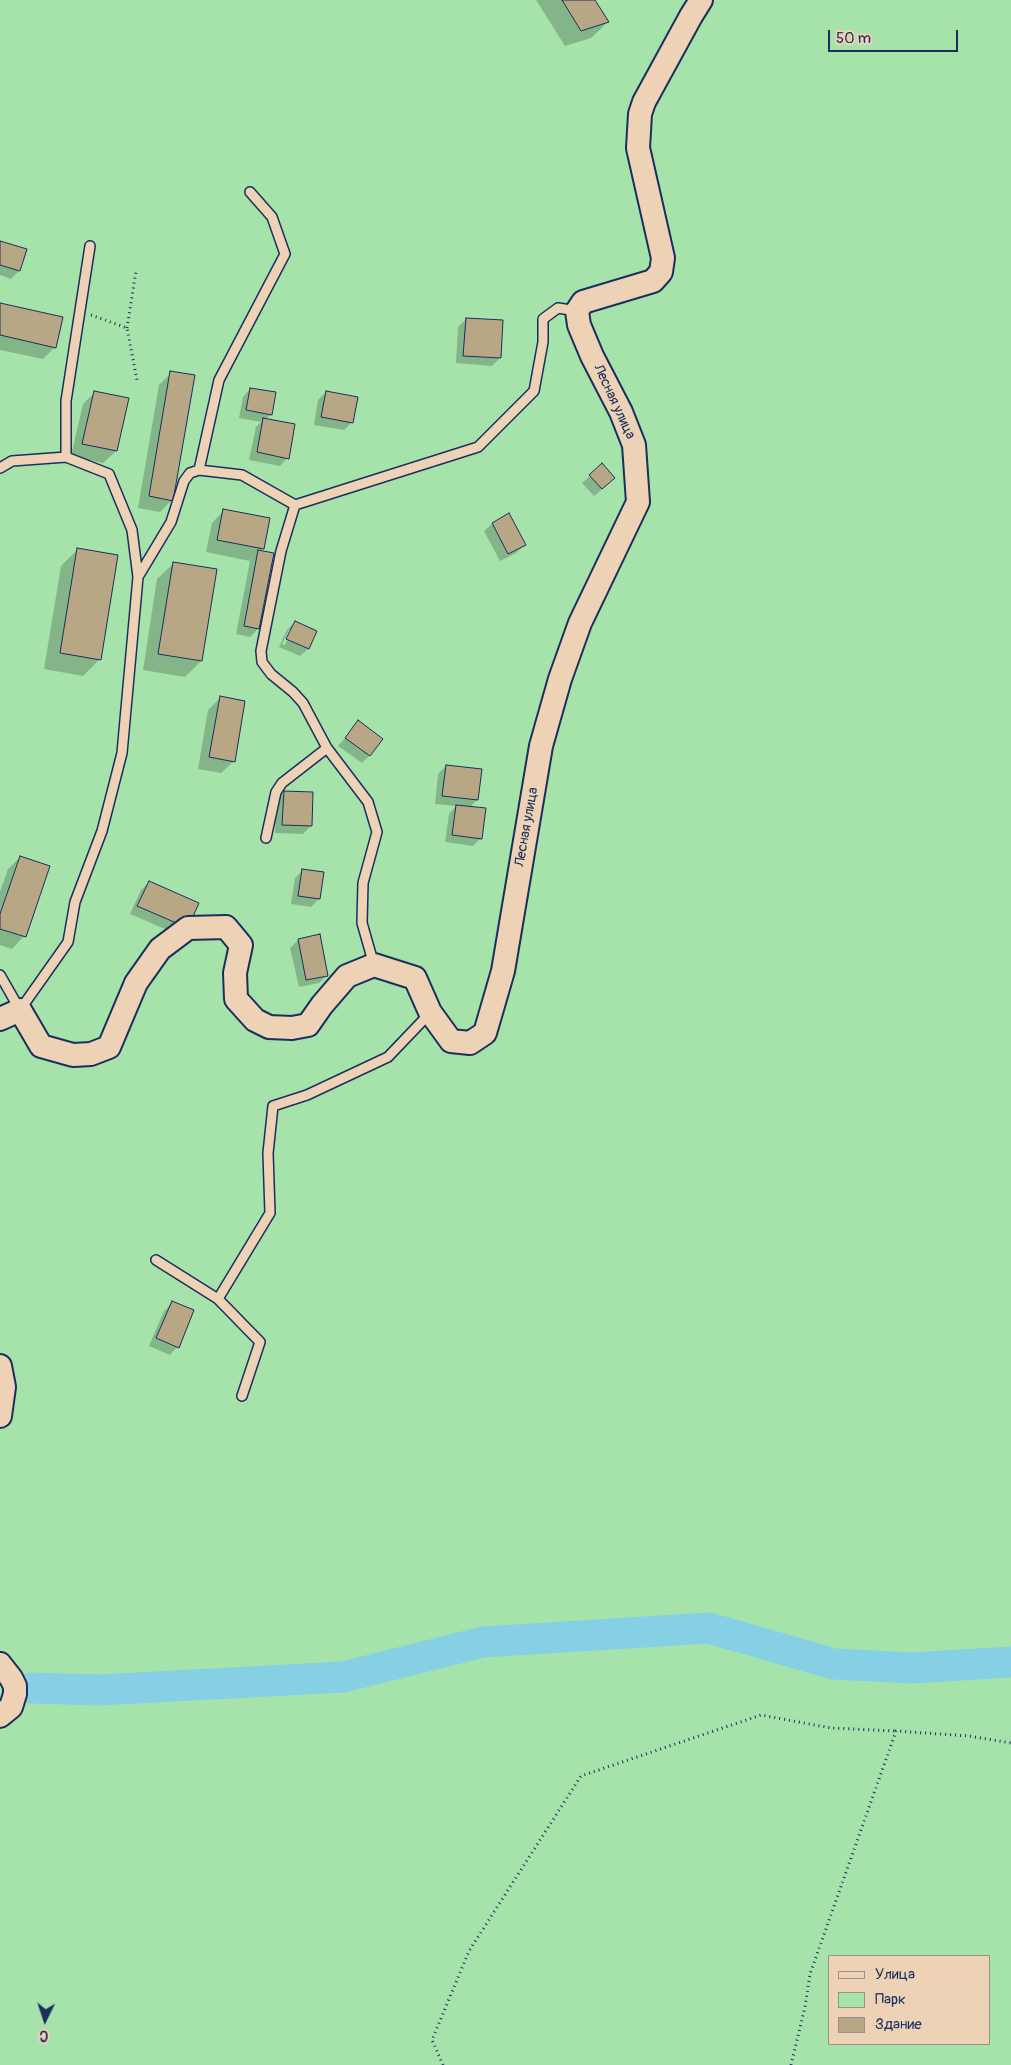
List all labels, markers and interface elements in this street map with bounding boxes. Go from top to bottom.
scale bar [831,20,961,52]
text: 50 m [836,29,871,48]
street label: Лесная улица [589,362,639,442]
street label: Лесная улица [512,786,542,868]
legend [828,1955,991,2045]
text: Улица [875,1965,915,1984]
text: Парк [875,1990,906,2009]
north arrow [20,1995,70,2045]
text: Здание [875,2015,922,2034]
text: С [39,2027,49,2044]

